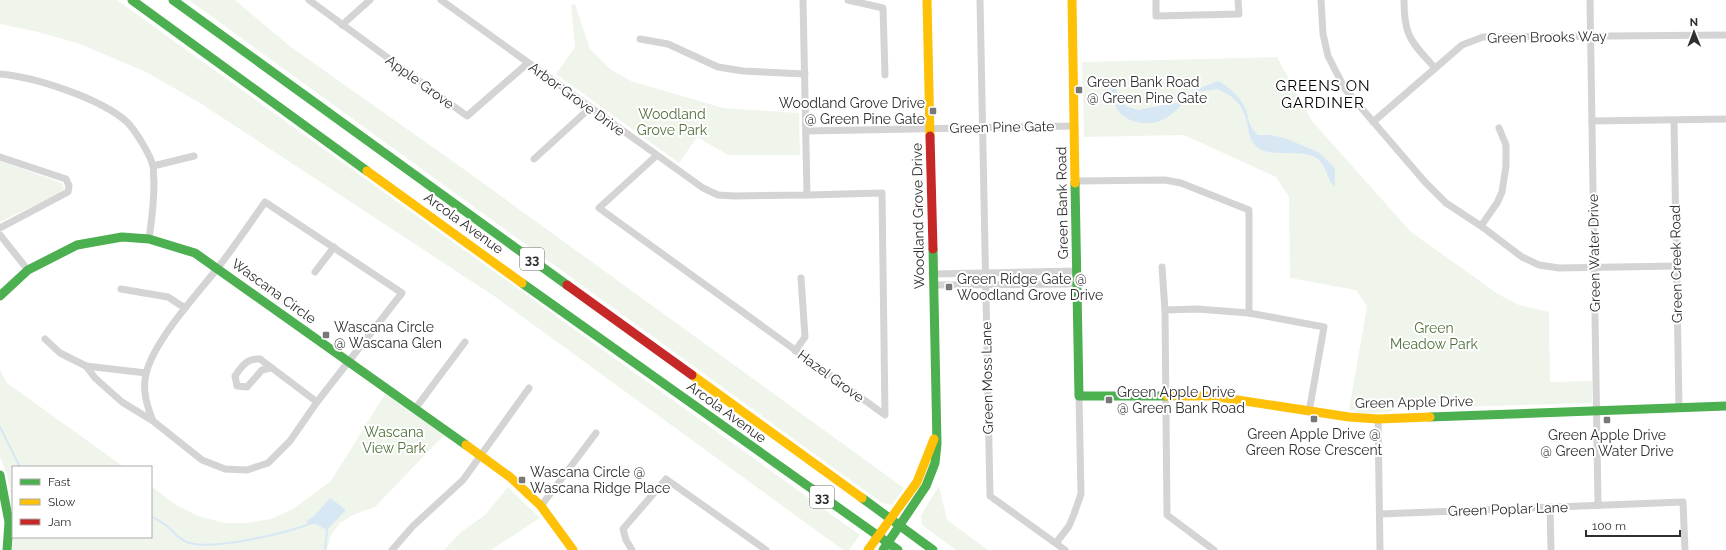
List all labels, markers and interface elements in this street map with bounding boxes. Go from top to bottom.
north arrow [1674,12,1714,52]
text: N [1690,16,1698,29]
street label: Green Brooks Way [1487,28,1607,46]
street label: Apple Grove [383,52,457,112]
street label: Arbor Grove Drive [526,59,628,139]
place label: Green Bank Road @ Green Pine Gate [1087,74,1207,106]
district label: GREENS ON GARDINER [1275,77,1371,112]
marker: Green Bank Road @ Green Pine Gate [1074,85,1084,95]
place label: Woodland Grove Drive @ Green Pine Gate [779,95,925,127]
park label: Woodland Grove Park [637,106,708,138]
marker: Woodland Grove Drive @ Green Pine Gate [928,106,938,116]
street label: Green Pine Gate [949,118,1055,136]
street label: Woodland Grove Drive [909,143,927,289]
street label: Green Bank Road [1053,147,1071,259]
street label: Arcola Avenue [421,189,507,257]
street label: Green Water Drive [1585,194,1603,312]
street label: Green Creek Road [1667,205,1685,323]
road number: 33 [520,248,544,270]
street label: Wascana Circle [229,255,319,327]
place label: Green Ridge Gate @ Woodland Grove Drive [957,271,1103,303]
marker: Green Ridge Gate @ Woodland Grove Drive [944,282,954,292]
place label: Wascana Circle @ Wascana Glen [334,319,442,351]
park label: Green Meadow Park [1390,320,1479,352]
street label: Green Moss Lane [978,322,996,434]
marker: Wascana Circle @ Wascana Glen [321,330,331,340]
street label: Hazel Grove [795,347,867,405]
street label: Arcola Avenue [684,378,770,446]
place label: Green Apple Drive @ Green Bank Road [1117,384,1245,416]
street label: Green Apple Drive [1355,393,1473,411]
marker: Green Apple Drive @ Green Bank Road [1104,395,1114,405]
marker: Green Apple Drive @ Green Rose Crescent [1309,414,1319,424]
marker: Green Apple Drive @ Green Water Drive [1602,415,1612,425]
park label: Wascana View Park [362,424,426,456]
place label: Green Apple Drive @ Green Rose Crescent [1246,426,1383,458]
place label: Green Apple Drive @ Green Water Drive [1540,427,1674,459]
place label: Wascana Circle @ Wascana Ridge Place [530,464,670,496]
legend [12,466,152,538]
text: Fast [48,475,71,489]
marker: Wascana Circle @ Wascana Ridge Place [517,475,527,485]
road number: 33 [810,486,834,508]
text: Slow [48,495,75,509]
street label: Green Poplar Lane [1448,499,1568,519]
scale bar [1586,512,1680,538]
text: Jam [48,515,71,529]
text: 100 m [1592,519,1626,533]

